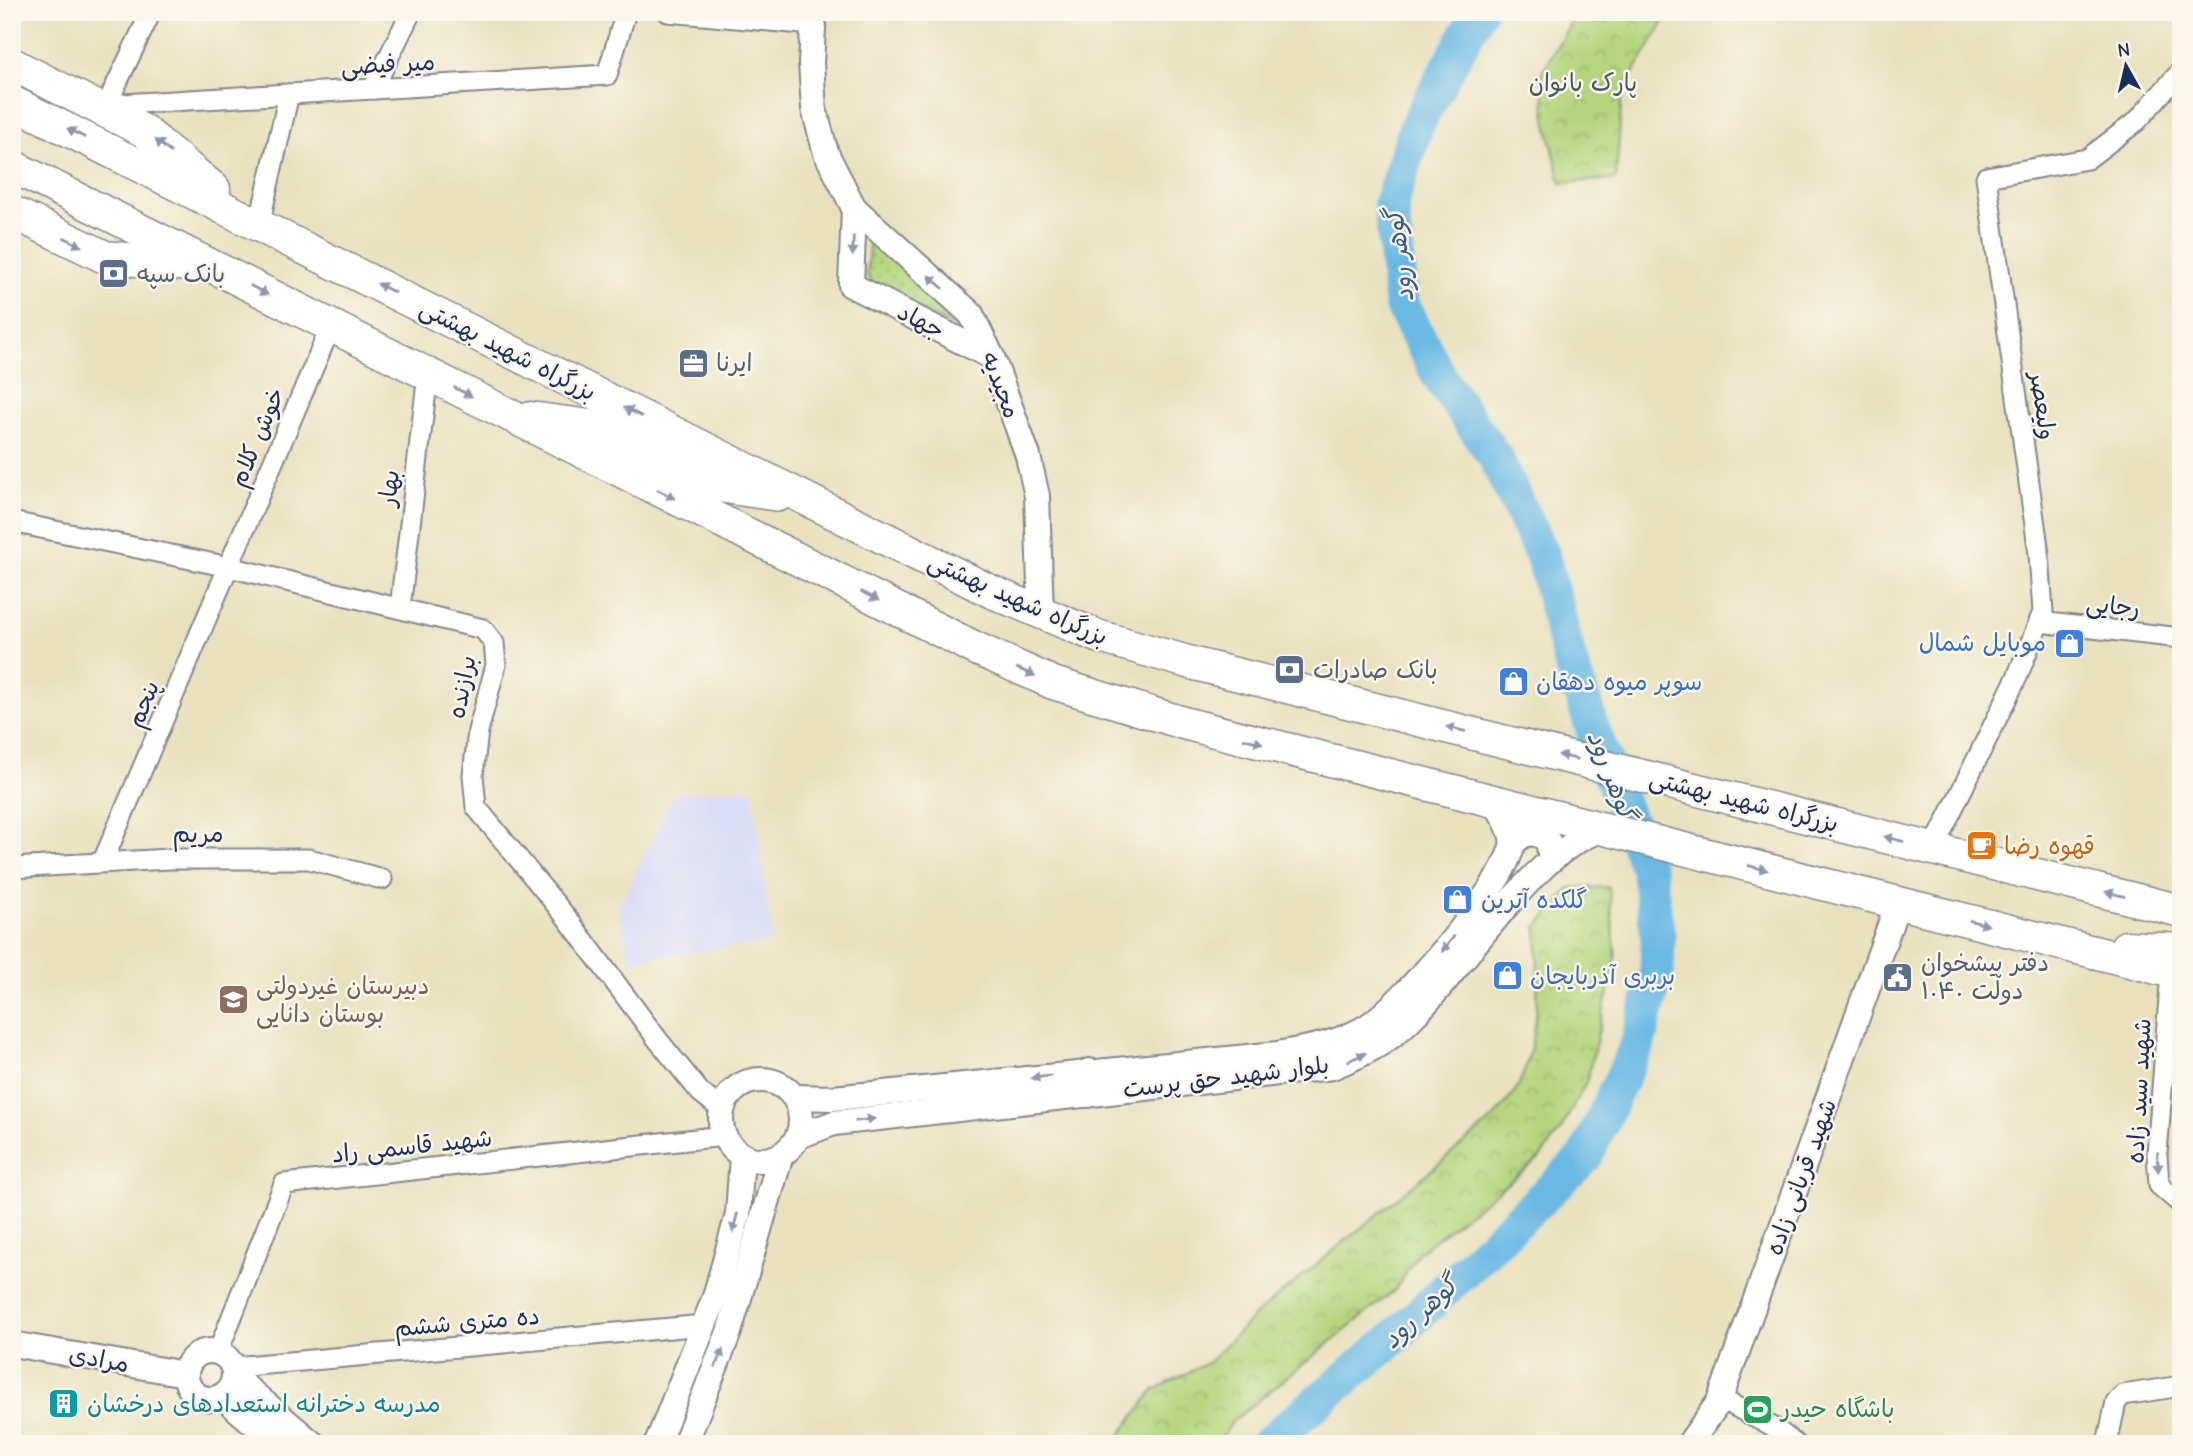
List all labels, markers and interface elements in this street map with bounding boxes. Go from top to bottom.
north arrow [2092,32,2162,102]
text: N [2116,38,2131,62]
street label: میر فیضی [340,48,436,81]
park label: پارک بانوان [1529,69,1637,98]
one-way arrow [66,128,86,139]
one-way arrow [155,139,172,154]
water label: گوهر رود [1378,203,1421,304]
one-way arrow [847,236,858,258]
one-way arrow [63,237,83,248]
bank icon: بانک سپه [97,257,131,291]
place label: بانک سپه [137,260,225,289]
one-way arrow [927,274,945,290]
one-way arrow [250,283,270,295]
one-way arrow [376,283,396,294]
street label: بزرگراه شهید بهشتی [415,294,601,407]
street label: جهاد [893,297,949,345]
office icon: ایرنا [676,346,710,380]
street label: مجیدیه [976,348,1026,422]
place label: ایرنا [716,349,752,377]
street label: ولیعصر [2024,369,2062,441]
street label: خوش کلام [224,383,294,492]
one-way arrow [453,386,473,397]
one-way arrow [623,407,643,418]
street label: بهار [373,468,405,510]
one-way arrow [656,488,676,499]
street label: بزرگراه شهید بهشتی [923,547,1112,652]
street label: رجایی [2084,589,2141,624]
one-way arrow [860,590,880,601]
shop icon: موبایل شمال [2052,626,2086,660]
place label: موبایل شمال [1919,629,2046,658]
street label: برازنده [442,653,482,721]
bank icon: بانک صادرات [1273,653,1307,687]
place label: بانک صادرات [1313,656,1438,684]
shop icon: سوپر میوه دهقان [1496,665,1530,699]
one-way arrow [1015,666,1036,677]
place label: سوپر میوه دهقان [1536,668,1702,697]
street label: پنجم [121,676,169,733]
one-way arrow [1445,723,1467,734]
water label: گوهر رود [1581,726,1644,828]
one-way arrow [1242,736,1264,747]
one-way arrow [1557,751,1579,762]
street label: بزرگراه شهید بهشتی [1646,764,1841,839]
street label: مریم [173,820,223,852]
cafe icon: قهوه رضا [1964,829,1998,863]
place label: قهوه رضا [2004,832,2095,862]
one-way arrow [1883,833,1905,844]
one-way arrow [1747,863,1769,874]
shop icon: گلکده آترین [1441,883,1475,917]
place label: گلکده آترین [1481,886,1587,914]
one-way arrow [2103,888,2125,899]
one-way arrow [1968,918,1990,929]
one-way arrow [1441,935,1456,953]
place label: دفتر پیشخوان دولت ۱۰۴۰ [1921,949,2049,1005]
shop icon: بربری آذربایجان [1490,959,1524,993]
public building icon: دفتر پیشخوان دولت ۱۰۴۰ [1881,960,1915,994]
place label: بربری آذربایجان [1530,962,1675,990]
place label: دبیرستان غیردولتی بوستان دانایی [256,972,429,1029]
school or university icon: دبیرستان غیردولتی بوستان دانایی [216,983,250,1017]
street label: شهید سید زاده [2121,1018,2157,1164]
street label: بلوار شهید حق پرست [1121,1050,1331,1105]
one-way arrow [1347,1051,1367,1062]
one-way arrow [1030,1072,1052,1083]
street label: شهید قربانی زاده [1760,1095,1843,1259]
one-way arrow [854,1114,876,1125]
street label: شهید قاسمی راد [330,1124,494,1169]
one-way arrow [2153,1151,2164,1173]
one-way arrow [729,1212,740,1234]
water label: گوهر رود [1376,1266,1468,1355]
street label: ده متری ششم [393,1302,541,1346]
street label: مرادی [67,1340,131,1378]
one-way arrow [714,1347,725,1368]
building icon: مدرسه دخترانه استعدادهای درخشان [47,1387,81,1421]
place label: مدرسه دخترانه استعدادهای درخشان [87,1390,441,1418]
sports icon: باشگاه حیدر [1741,1392,1775,1426]
place label: باشگاه حیدر [1779,1395,1894,1423]

